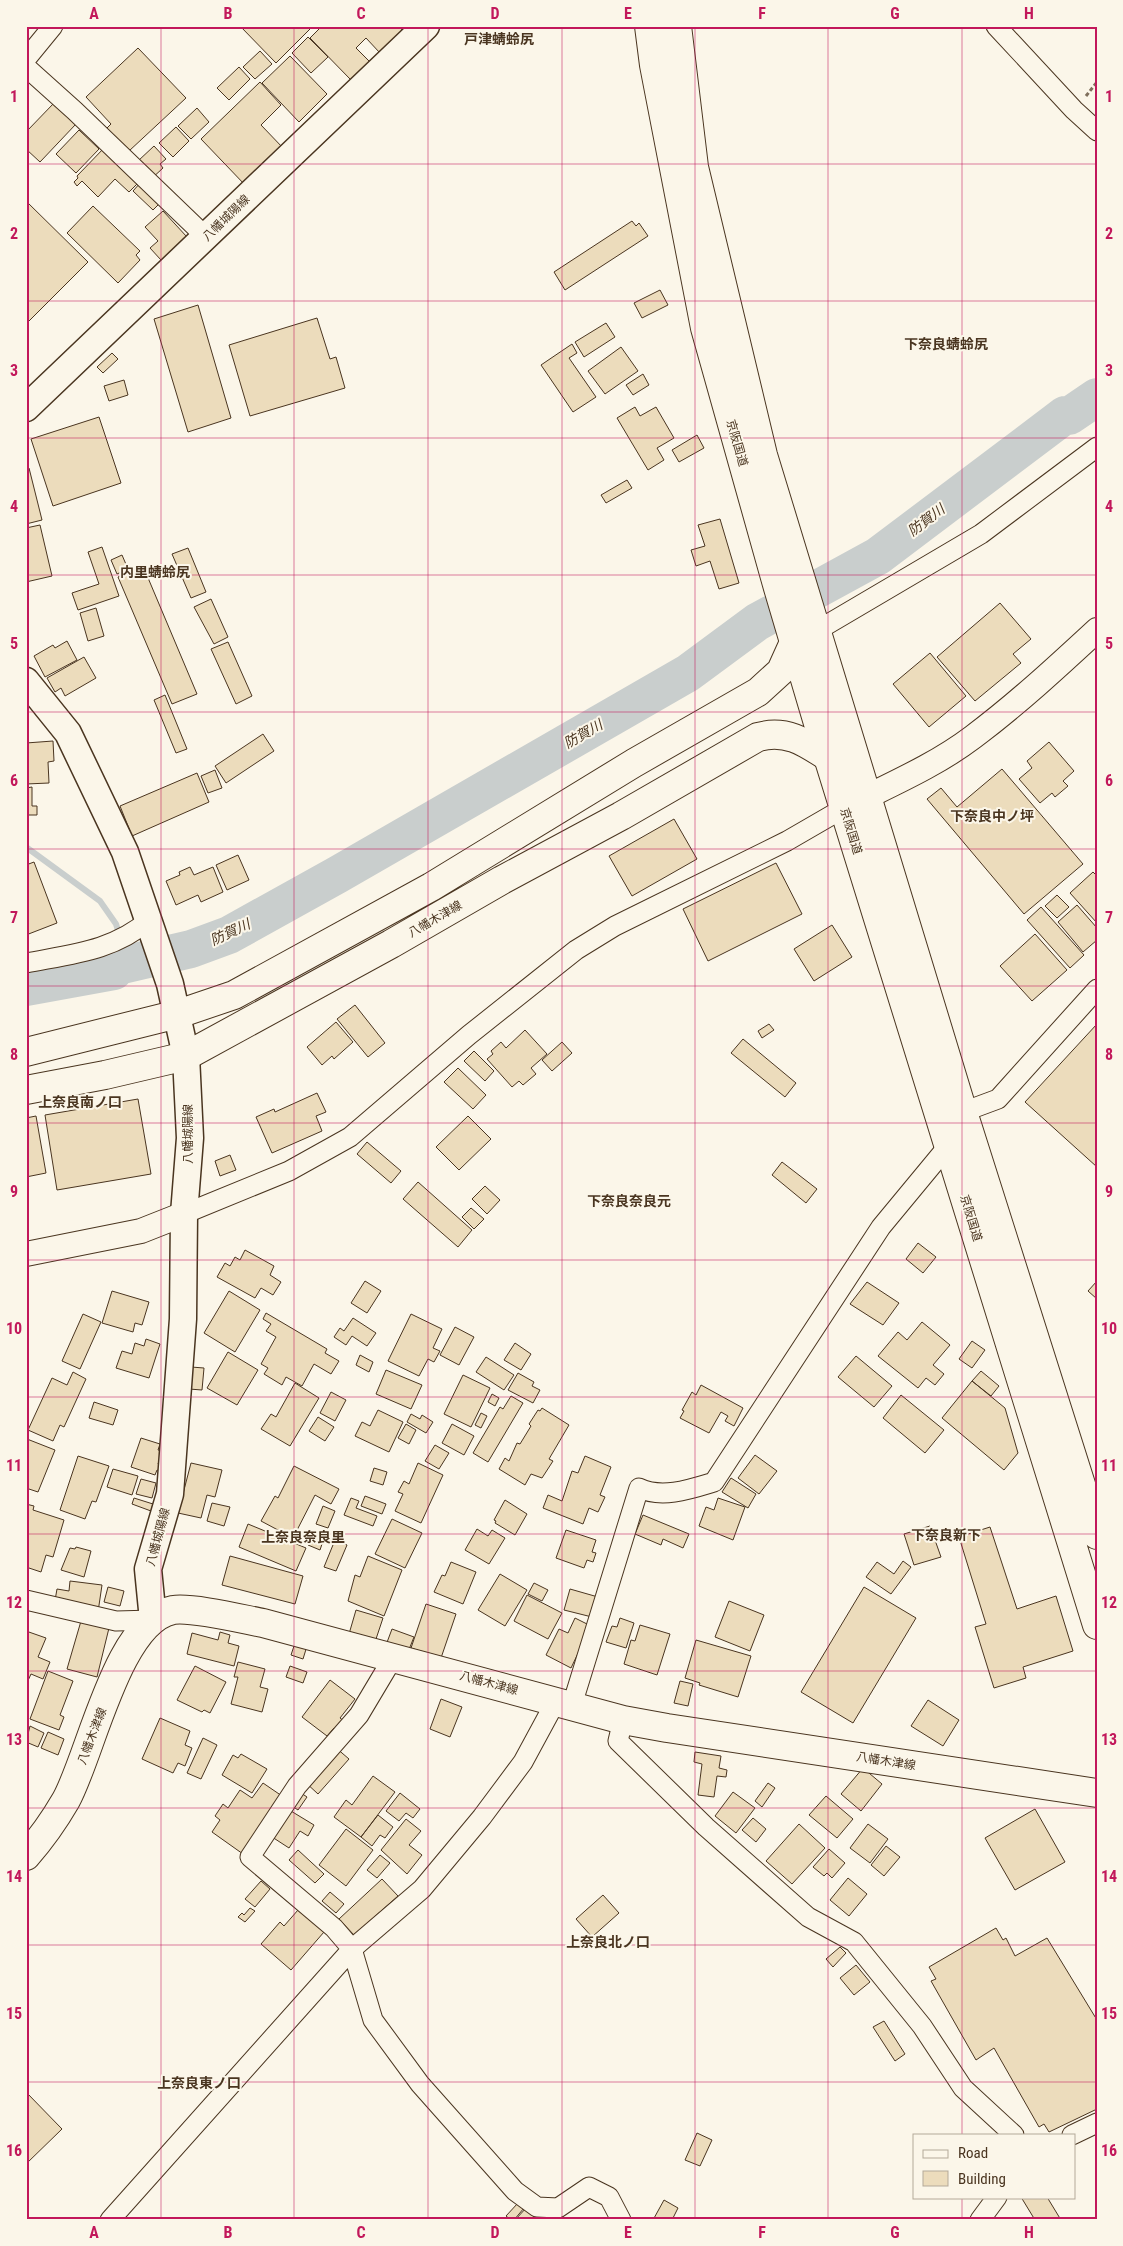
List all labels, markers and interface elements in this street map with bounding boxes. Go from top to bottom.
text: A [89,4,99,23]
text: B [224,4,233,23]
text: C [356,4,366,23]
text: D [490,4,500,23]
text: E [624,4,632,23]
text: F [758,4,766,23]
text: G [890,4,900,23]
text: H [1024,4,1034,23]
district label: 戸津蜻蛉尻 [464,31,534,47]
text: 1 [10,87,18,106]
text: 1 [1105,87,1113,106]
street label: 八幡城陽線 [200,192,252,244]
text: 2 [10,224,18,243]
text: 2 [1105,224,1113,243]
district label: 下奈良蜻蛉尻 [904,336,988,352]
text: 3 [10,361,18,380]
text: 3 [1105,361,1113,380]
street label: 京阪国道 [724,418,750,468]
text: 4 [10,497,18,516]
text: 4 [1105,497,1113,516]
water label: 防賀川 [904,500,949,539]
district label: 内里蜻蛉尻 [120,564,190,580]
text: 5 [10,634,18,653]
text: 5 [1105,634,1113,653]
water label: 防賀川 [561,716,607,751]
text: 6 [10,771,18,790]
text: 6 [1105,771,1113,790]
street label: 京阪国道 [837,806,865,856]
district label: 下奈良中ノ坪 [950,808,1034,824]
street label: 八幡木津線 [406,898,464,940]
text: 7 [10,908,18,927]
text: 7 [1105,908,1113,927]
water label: 防賀川 [208,915,254,948]
text: 8 [10,1045,18,1064]
text: 8 [1105,1045,1113,1064]
district label: 上奈良南ノ口 [38,1094,122,1110]
street label: 八幡城陽線 [181,1104,195,1164]
text: 9 [10,1182,18,1201]
text: 9 [1105,1182,1113,1201]
district label: 下奈良奈良元 [587,1193,671,1209]
street label: 京阪国道 [957,1193,985,1243]
text: 10 [6,1319,22,1338]
text: 10 [1101,1319,1117,1338]
text: 11 [6,1456,22,1475]
text: 11 [1101,1456,1117,1475]
street label: 八幡城陽線 [143,1506,173,1568]
district label: 下奈良新下 [911,1527,981,1543]
district label: 上奈良奈良里 [261,1529,345,1545]
text: 12 [6,1593,22,1612]
text: 12 [1101,1593,1117,1612]
street label: 八幡木津線 [458,1668,520,1698]
street label: 八幡木津線 [75,1705,109,1767]
text: 13 [6,1730,22,1749]
text: 13 [1101,1730,1117,1749]
street label: 八幡木津線 [855,1749,917,1773]
text: 14 [6,1867,22,1886]
text: 14 [1101,1867,1117,1886]
district label: 上奈良北ノ口 [566,1934,650,1950]
text: 15 [6,2004,22,2023]
text: 15 [1101,2004,1117,2023]
district label: 上奈良東ノ口 [157,2075,241,2091]
legend [913,2134,1076,2198]
text: 16 [6,2141,22,2160]
text: 16 [1101,2141,1117,2160]
text: Road [958,2144,988,2162]
text: Building [958,2170,1006,2188]
text: A [89,2223,99,2242]
text: B [224,2223,233,2242]
text: C [356,2223,366,2242]
text: D [490,2223,500,2242]
text: E [624,2223,632,2242]
text: F [758,2223,766,2242]
text: G [890,2223,900,2242]
text: H [1024,2223,1034,2242]

